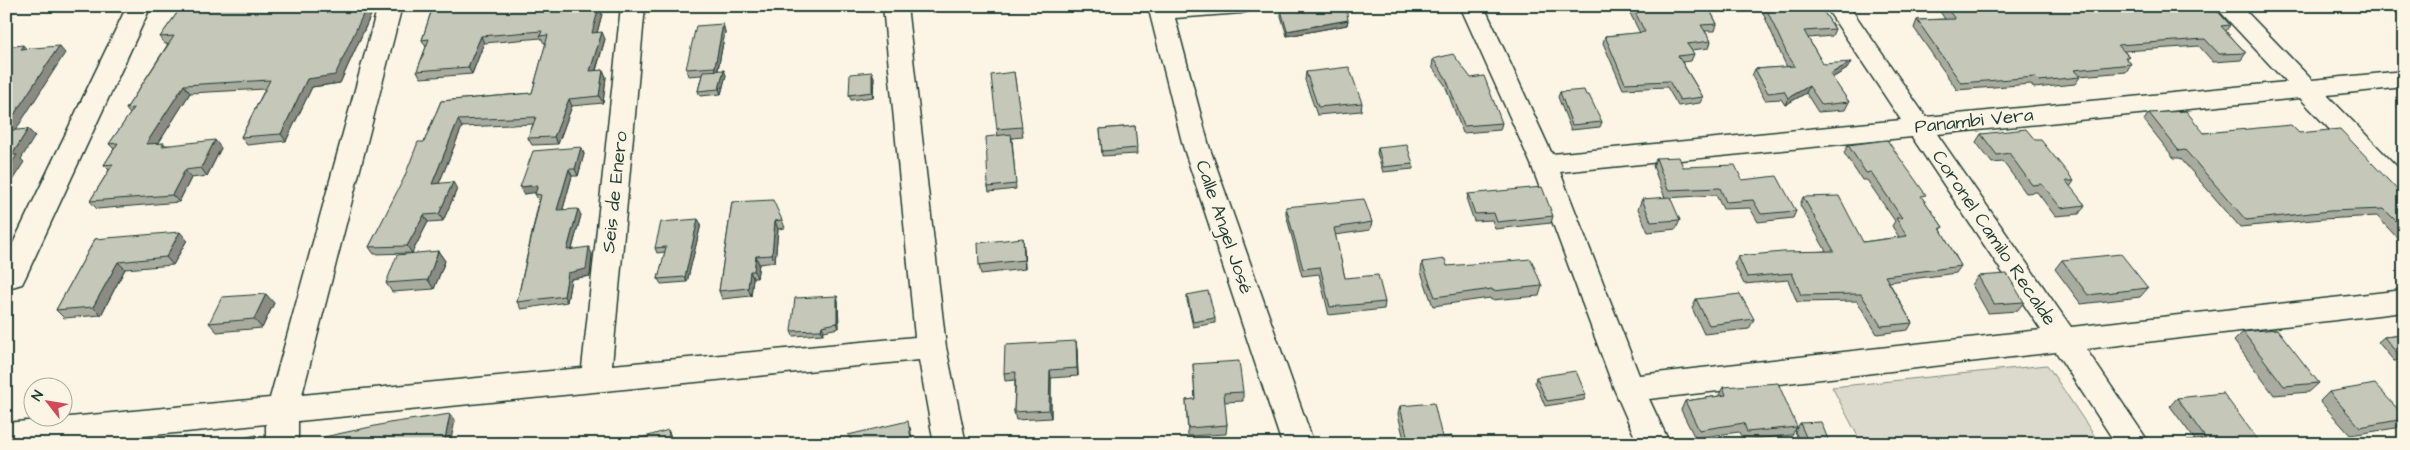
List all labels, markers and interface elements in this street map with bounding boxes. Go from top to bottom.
street label: Panambi Vera [1913,101,2035,141]
street label: Seis de Enero [595,129,635,254]
street label: Coronel Camilo Recalde [1925,145,2063,331]
street label: Calle Angel José [1188,156,1260,298]
north arrow [22,378,72,428]
text: N [27,387,49,405]

